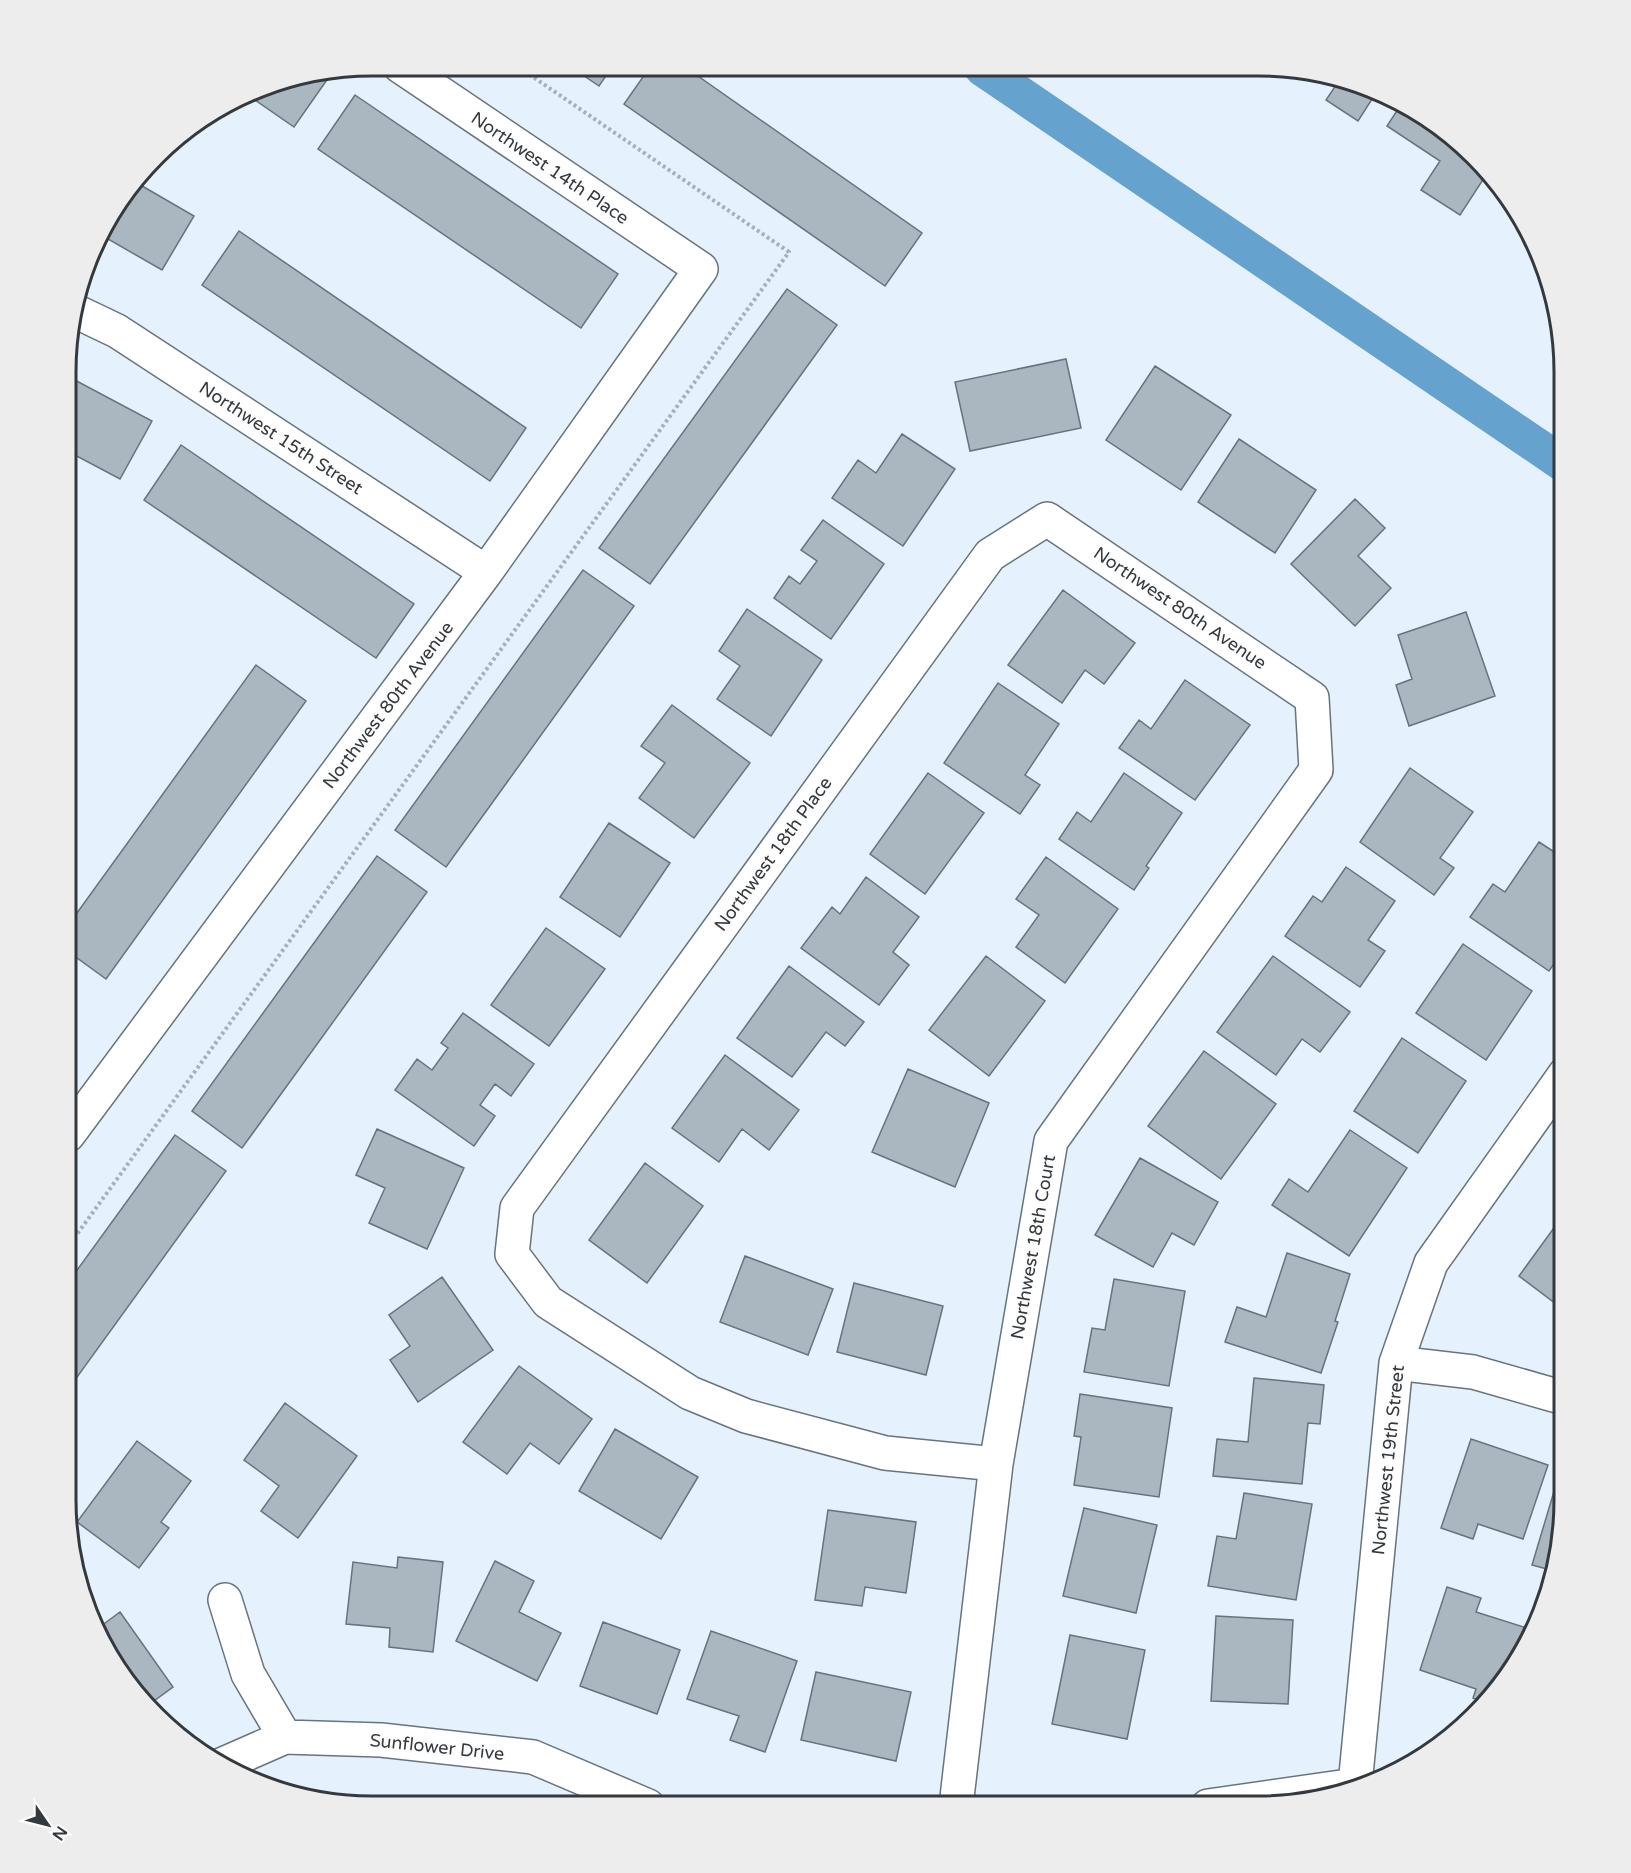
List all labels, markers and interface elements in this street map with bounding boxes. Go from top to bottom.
street label: Northwest 14th Place [467,107,633,229]
street label: Northwest 15th Street [195,377,367,499]
street label: Northwest 80th Avenue [1089,542,1271,674]
street label: Northwest 80th Avenue [318,617,458,793]
street label: Northwest 18th Place [710,772,836,936]
street label: Northwest 18th Court [1006,1153,1060,1341]
street label: Northwest 19th Street [1367,1364,1409,1556]
street label: Sunflower Drive [369,1729,505,1765]
north arrow [18,1795,78,1855]
text: N [48,1822,71,1844]

